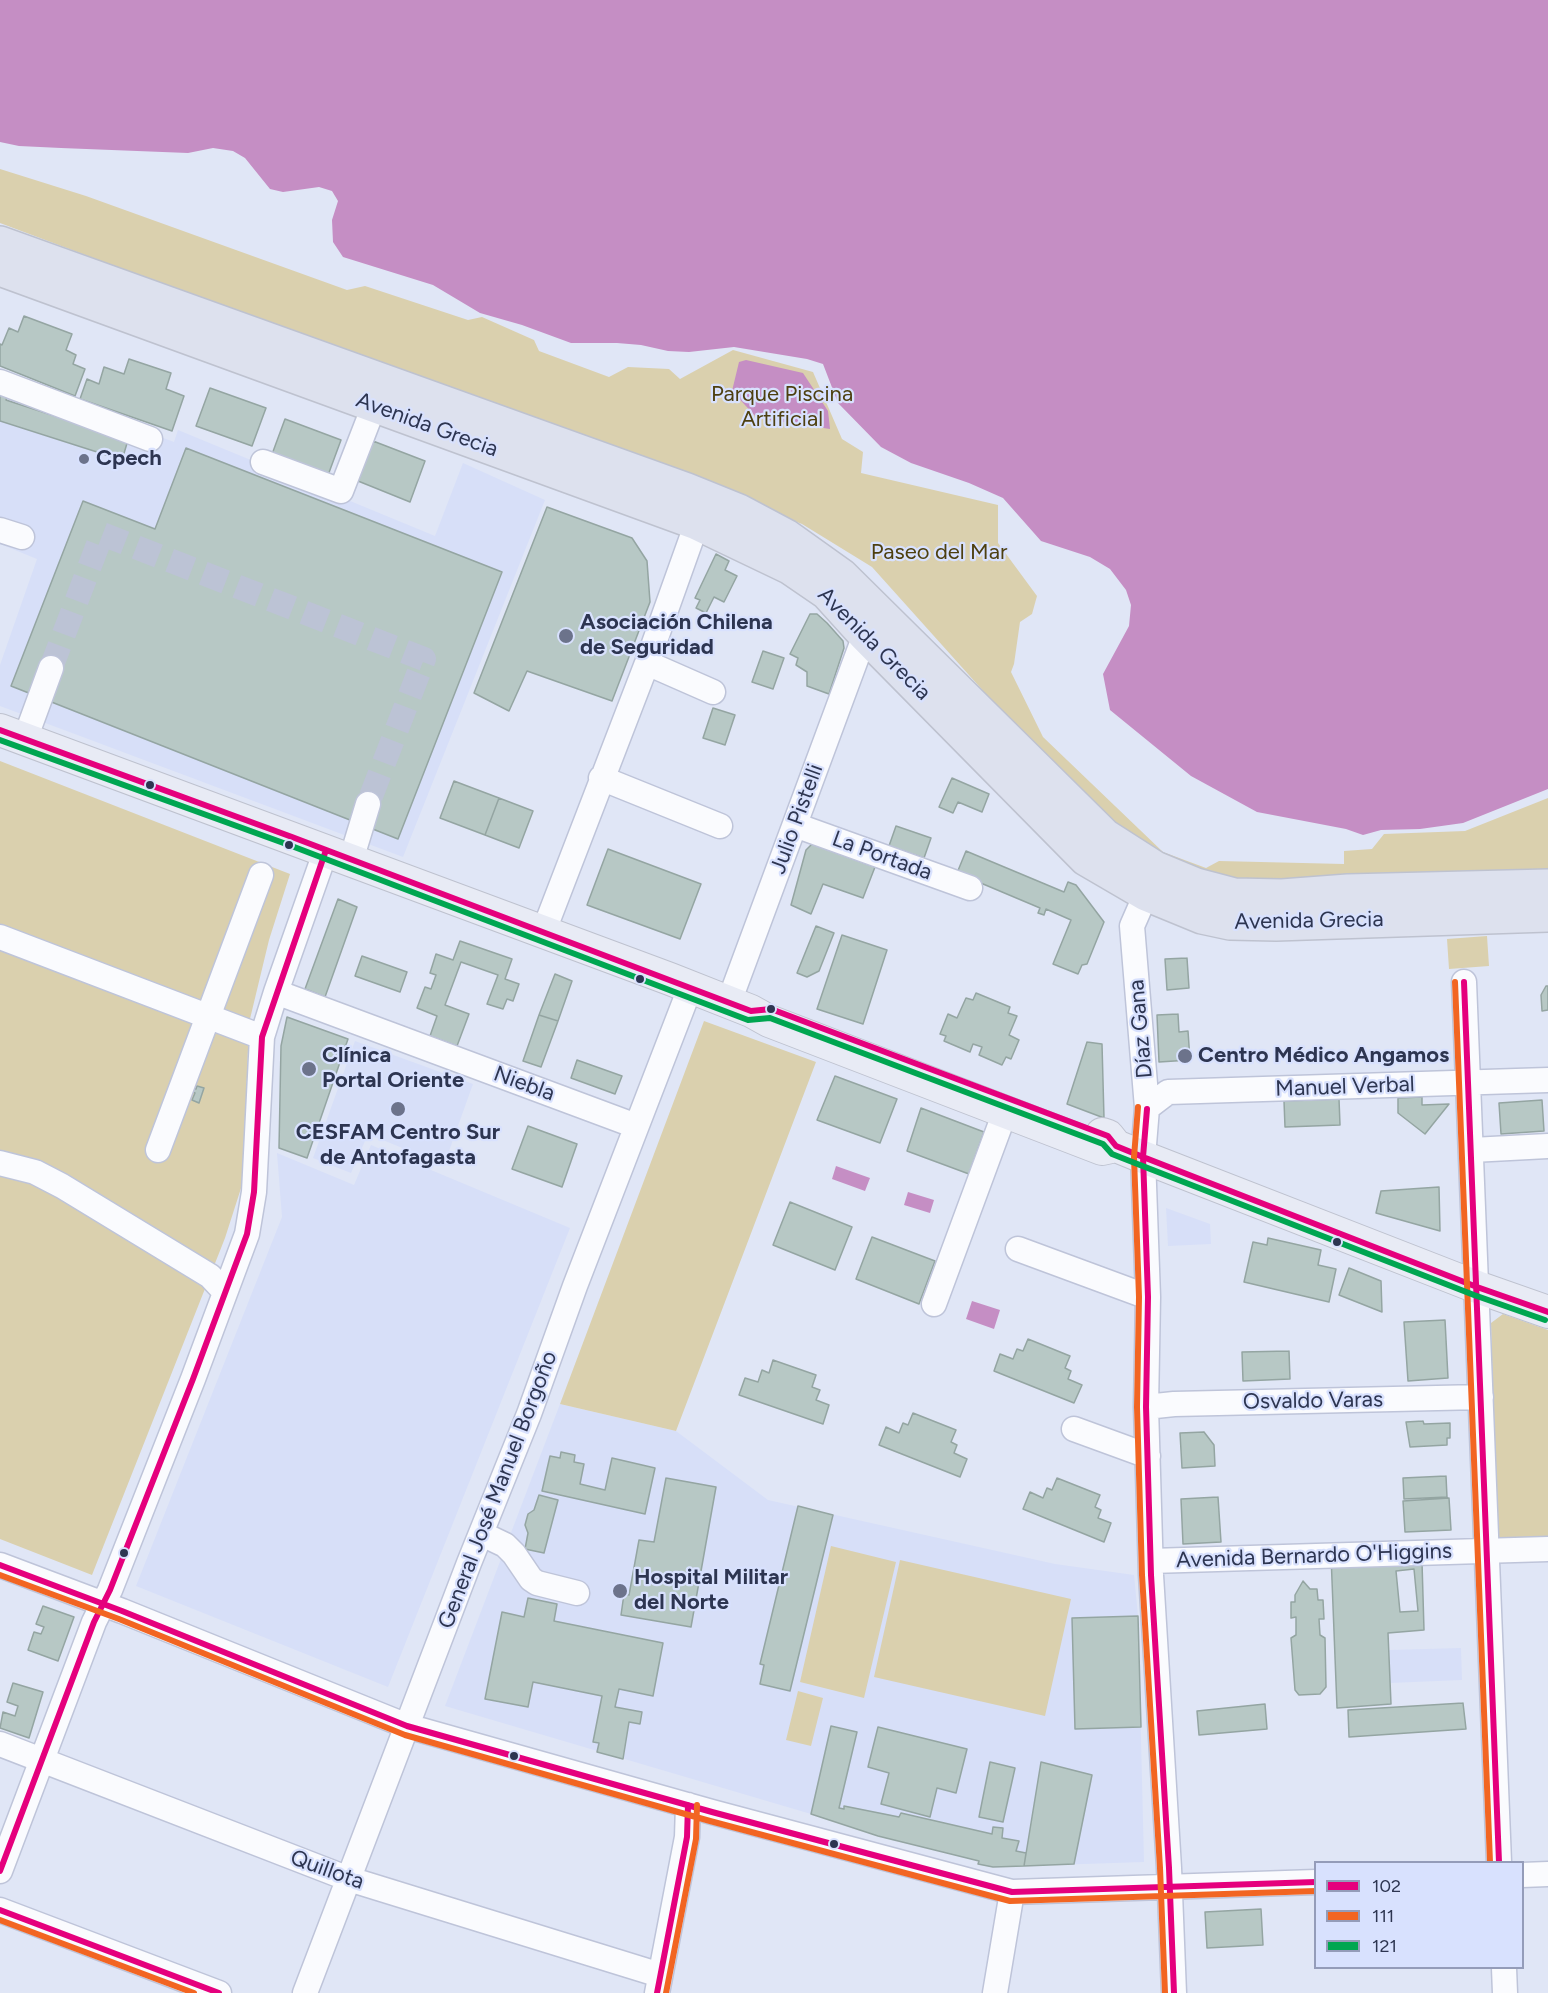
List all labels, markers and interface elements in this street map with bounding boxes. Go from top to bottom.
park label: Parque Piscina Artificial [711,382,853,434]
street label: Avenida Grecia [352,387,502,463]
place label: Cpech [96,446,162,472]
marker: Cpech [77,452,91,466]
park label: Paseo del Mar [871,540,1007,566]
street label: Avenida Grecia [812,582,936,706]
place label: Asociación Chilena de Seguridad [580,610,773,662]
marker: Asociación Chilena de Seguridad [557,627,575,645]
street label: Julio Pistelli [765,761,829,877]
unlabelled marker [144,779,156,791]
street label: La Portada [828,826,936,886]
unlabelled marker [283,839,295,851]
street label: Avenida Grecia [1234,907,1384,935]
unlabelled marker [634,973,646,985]
street label: Díaz Gana [1124,978,1158,1080]
unlabelled marker [765,1003,777,1015]
place label: Clínica Portal Oriente [322,1043,464,1094]
place label: Centro Médico Angamos [1198,1043,1449,1069]
marker: Centro Médico Angamos [1176,1047,1194,1065]
marker: Clínica Portal Oriente [300,1060,318,1078]
street label: Niebla [490,1061,558,1107]
street label: Manuel Verbal [1275,1071,1415,1103]
marker: CESFAM Centro Sur de Antofagasta [389,1100,407,1118]
place label: CESFAM Centro Sur de Antofagasta [296,1120,500,1172]
unlabelled marker [1331,1236,1343,1248]
street label: General José Manuel Borgoño [433,1348,563,1632]
street label: Osvaldo Varas [1243,1387,1383,1415]
street label: Avenida Bernardo O'Higgins [1176,1538,1452,1574]
unlabelled marker [118,1547,130,1559]
place label: Hospital Militar del Norte [634,1565,788,1616]
marker: Hospital Militar del Norte [611,1582,629,1600]
unlabelled marker [508,1750,520,1762]
unlabelled marker [828,1838,840,1850]
street label: Quillota [287,1845,367,1895]
legend [1314,1861,1524,1969]
text: 102 [1372,1875,1401,1897]
text: 111 [1372,1905,1394,1927]
text: 121 [1372,1935,1397,1957]

